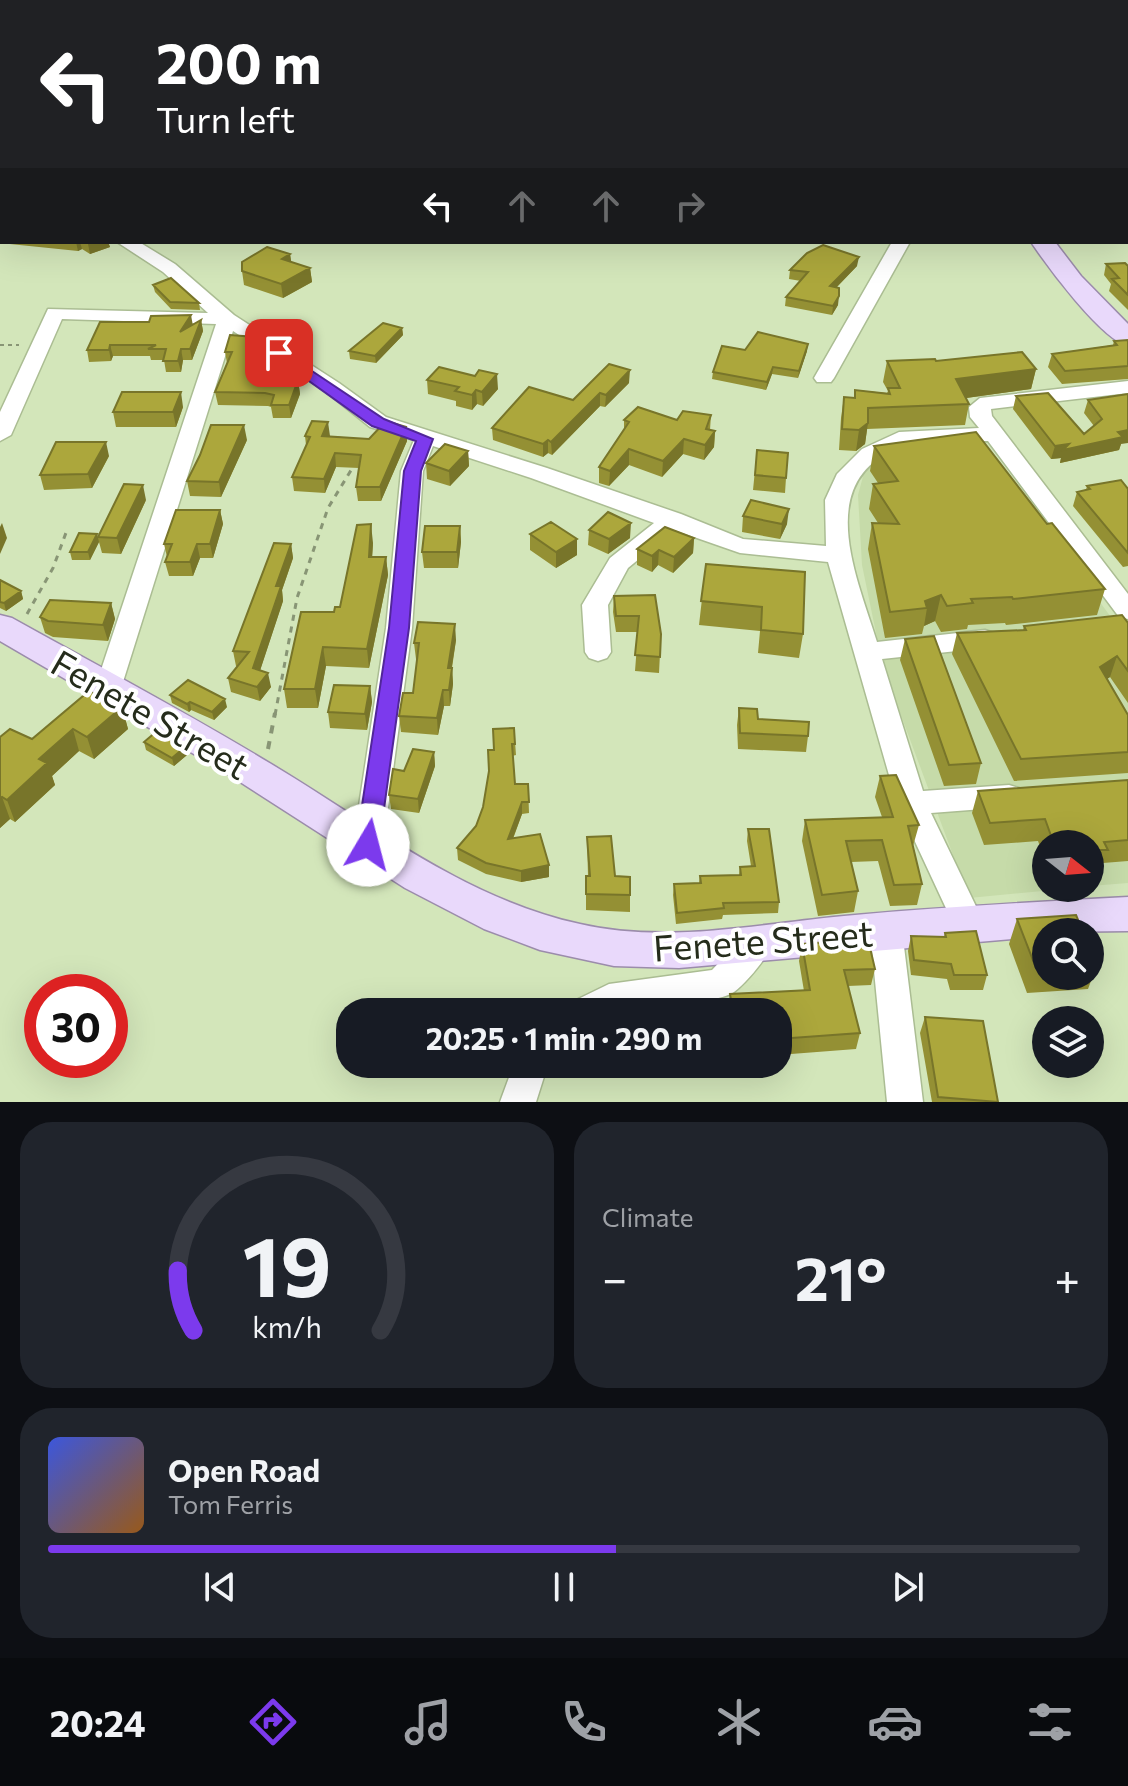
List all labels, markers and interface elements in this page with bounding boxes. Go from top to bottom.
text: 200 m [156,27,322,96]
icon: left [24,32,128,136]
text: Turn left [156,96,295,140]
icon: left [416,184,460,228]
icon: ahead [500,184,544,228]
icon: ahead [584,184,628,228]
icon: right [668,184,712,228]
pin [245,319,313,387]
icon: arrive [257,331,301,375]
street label: Fenete Street [45,639,257,787]
position arrow [326,803,410,887]
north arrow [1032,830,1104,902]
map controls [1032,830,1104,1078]
street label: Fenete Street [652,909,874,969]
button: search [1032,918,1104,990]
speed limit sign: 30 [24,974,128,1078]
button: layers [1032,1006,1104,1078]
text: 20:25 · 1 min · 290 m [426,1019,702,1056]
text: Climate [602,1201,694,1232]
text: 19 [243,1212,331,1314]
text: 21° [795,1240,887,1313]
text: − [602,1250,627,1304]
text: + [1054,1250,1080,1304]
text: km/h [252,1309,322,1344]
text: Open Road [168,1451,320,1488]
text: Tom Ferris [168,1488,293,1519]
icon: previous [198,1565,242,1609]
icon: pause [542,1565,586,1609]
icon: next [886,1565,930,1609]
icon: directions [245,1694,301,1750]
icon: music [400,1694,456,1750]
icon: phone [556,1694,612,1750]
icon: climate [711,1694,767,1750]
icon: car [867,1694,923,1750]
icon: filters [1022,1694,1078,1750]
text: 20:24 [50,1700,146,1744]

